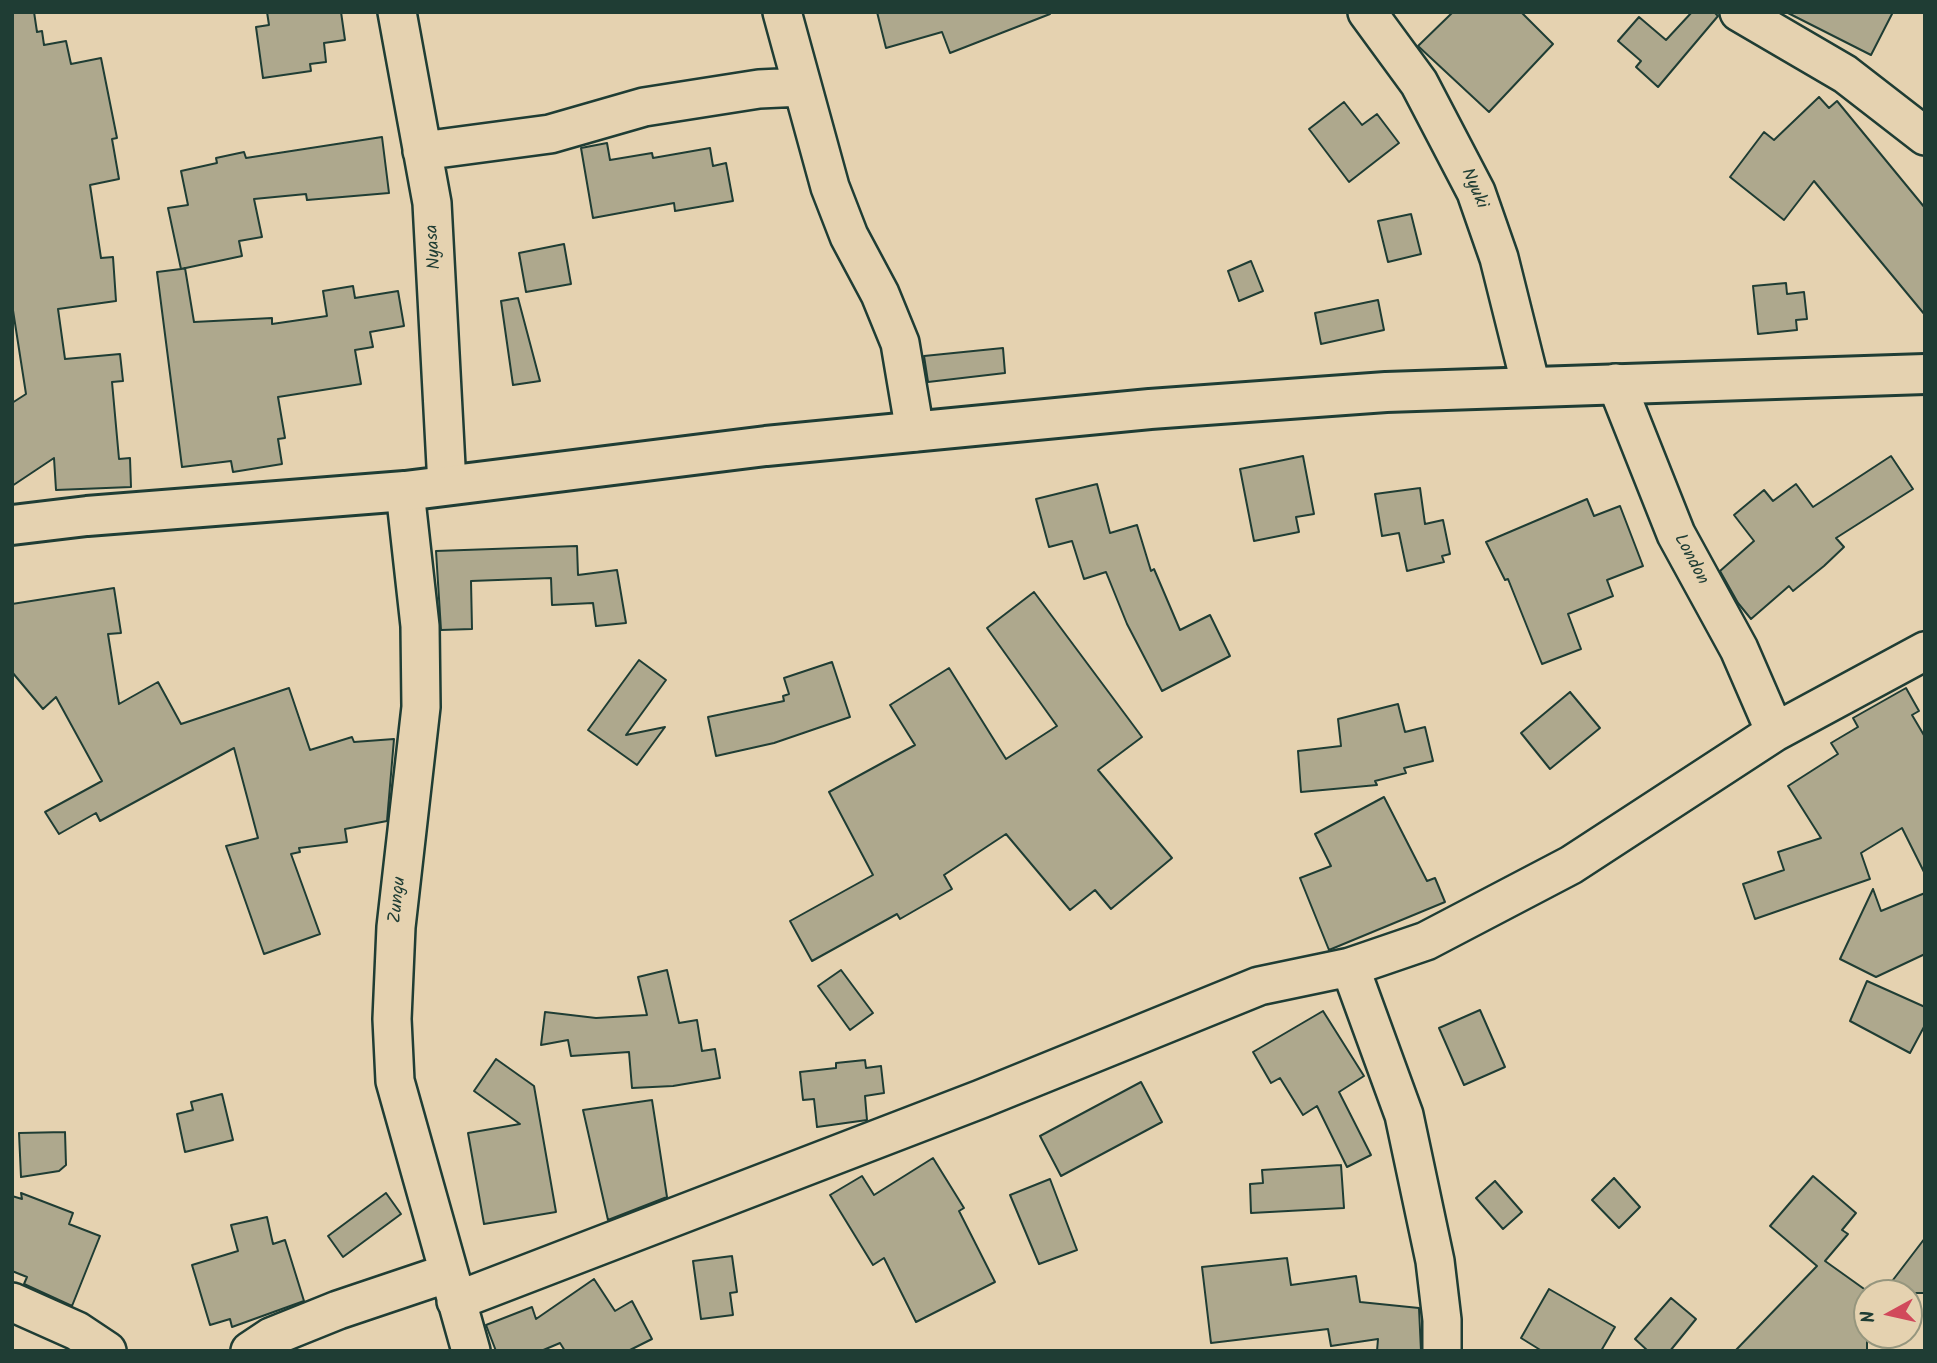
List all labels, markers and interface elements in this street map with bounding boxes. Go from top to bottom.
street label: Nyuki [1455,165,1491,213]
street label: Nyasa [423,224,447,270]
street label: London [1668,531,1712,589]
street label: Zungu [386,876,412,924]
north arrow [1853,1279,1923,1349]
text: N [1853,1309,1885,1325]

